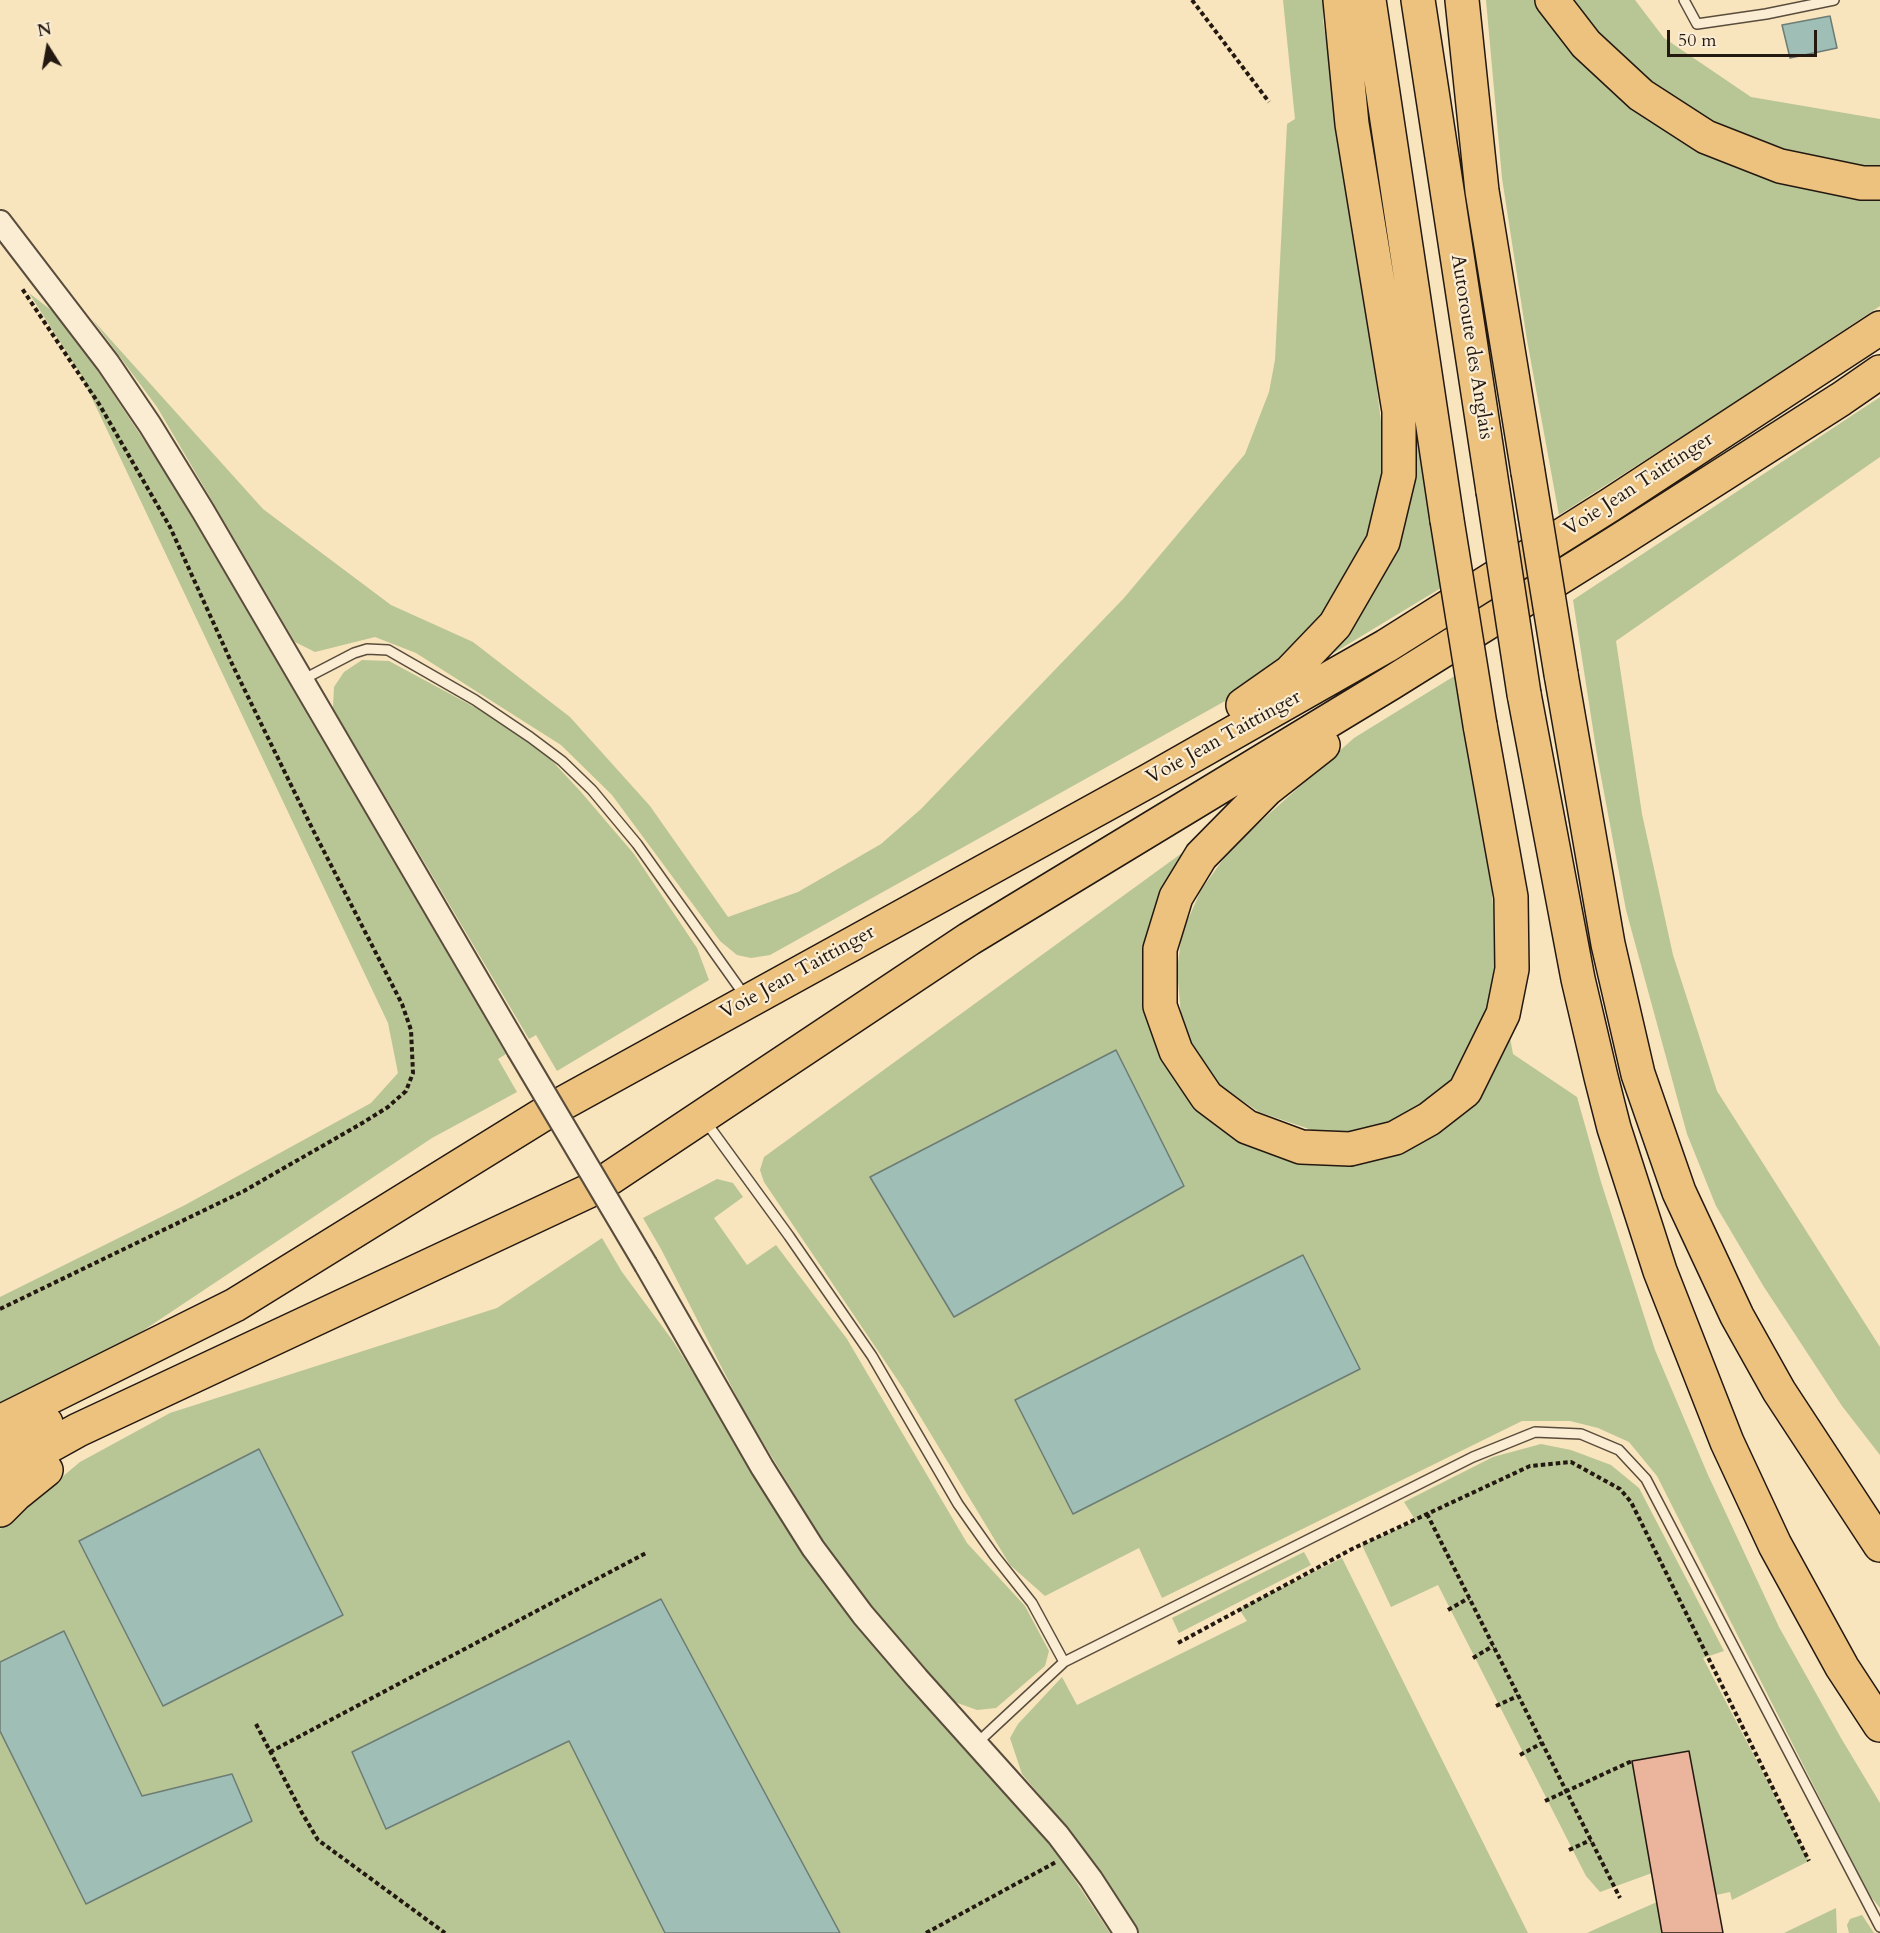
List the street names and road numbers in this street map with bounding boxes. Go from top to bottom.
street label: Autoroute des Anglais [1445,253,1497,441]
street label: Voie Jean Taittinger [1560,428,1718,542]
street label: Voie Jean Taittinger [1143,686,1305,790]
street label: Voie Jean Taittinger [717,921,879,1025]

